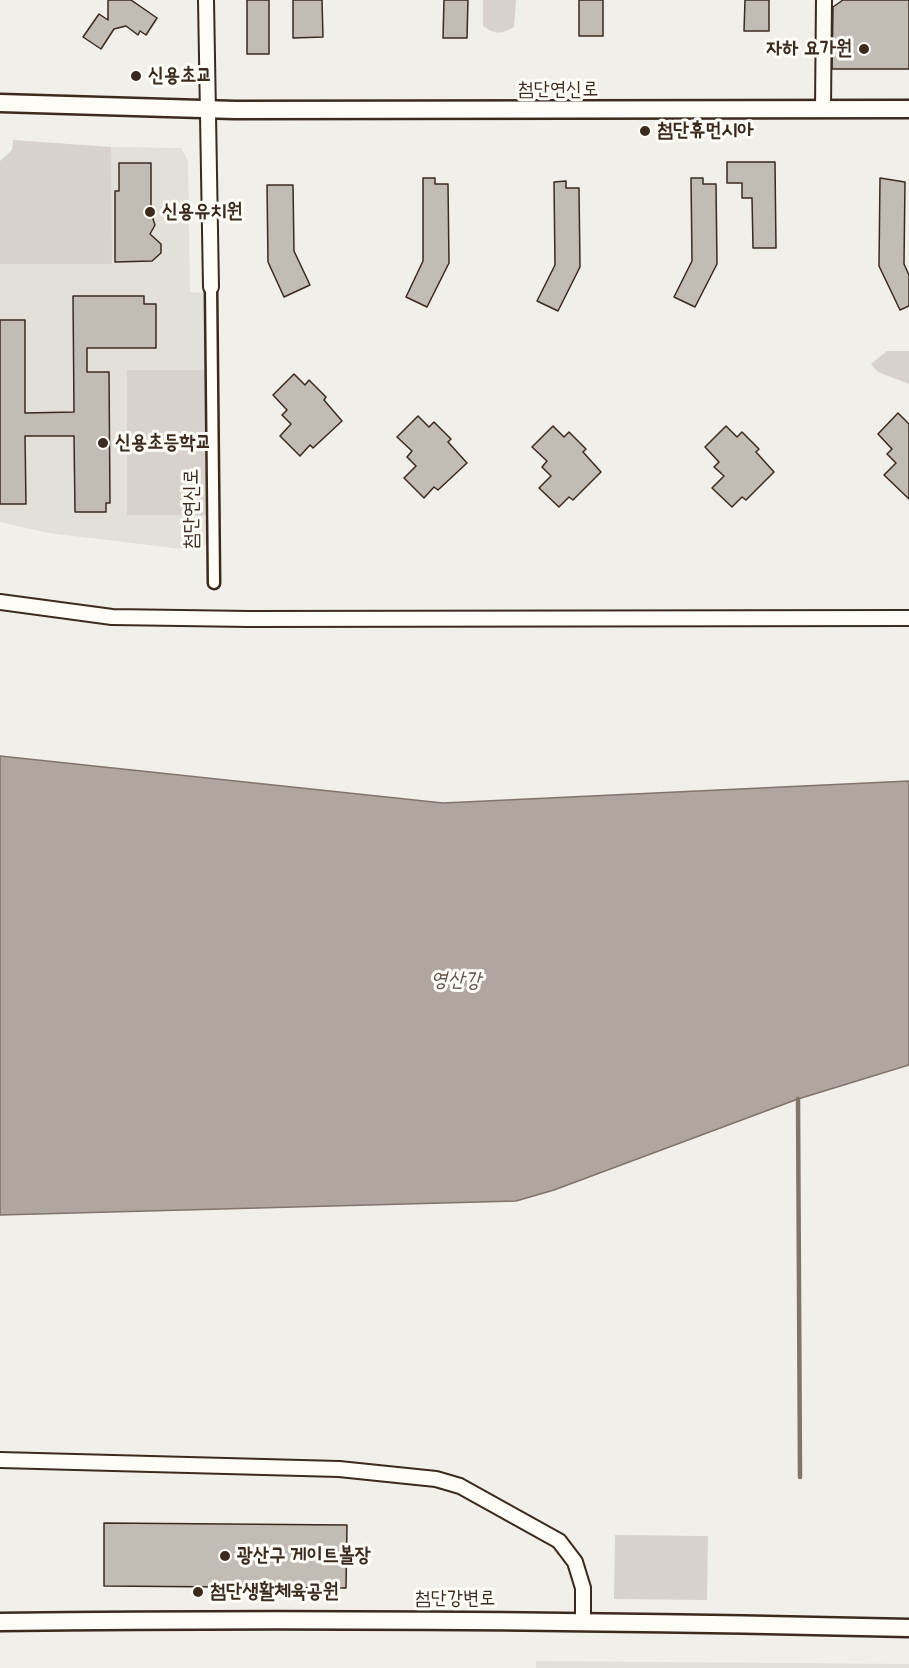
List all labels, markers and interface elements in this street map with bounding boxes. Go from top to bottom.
place label: 자하 요가원 [766,37,852,61]
marker: 자하 요가원 [857,42,871,56]
place label: 신용초교 [148,64,212,88]
marker: 신용초교 [129,69,143,83]
street label: 첨단연신로 [518,78,598,102]
place label: 첨단휴먼시아 [657,119,754,143]
marker: 첨단휴먼시아 [638,124,652,138]
place label: 신용유치원 [162,200,242,224]
marker: 신용유치원 [143,205,157,219]
place label: 신용초등학교 [115,431,212,455]
marker: 신용초등학교 [96,436,110,450]
street label: 첨단연신로 [180,469,204,549]
water label: 영산강 [430,968,482,994]
place label: 광산구 게이트볼장 [237,1544,371,1568]
marker: 광산구 게이트볼장 [218,1549,232,1563]
place label: 첨단생활체육공원 [210,1580,339,1604]
marker: 첨단생활체육공원 [191,1585,205,1599]
street label: 첨단강변로 [415,1587,495,1611]

